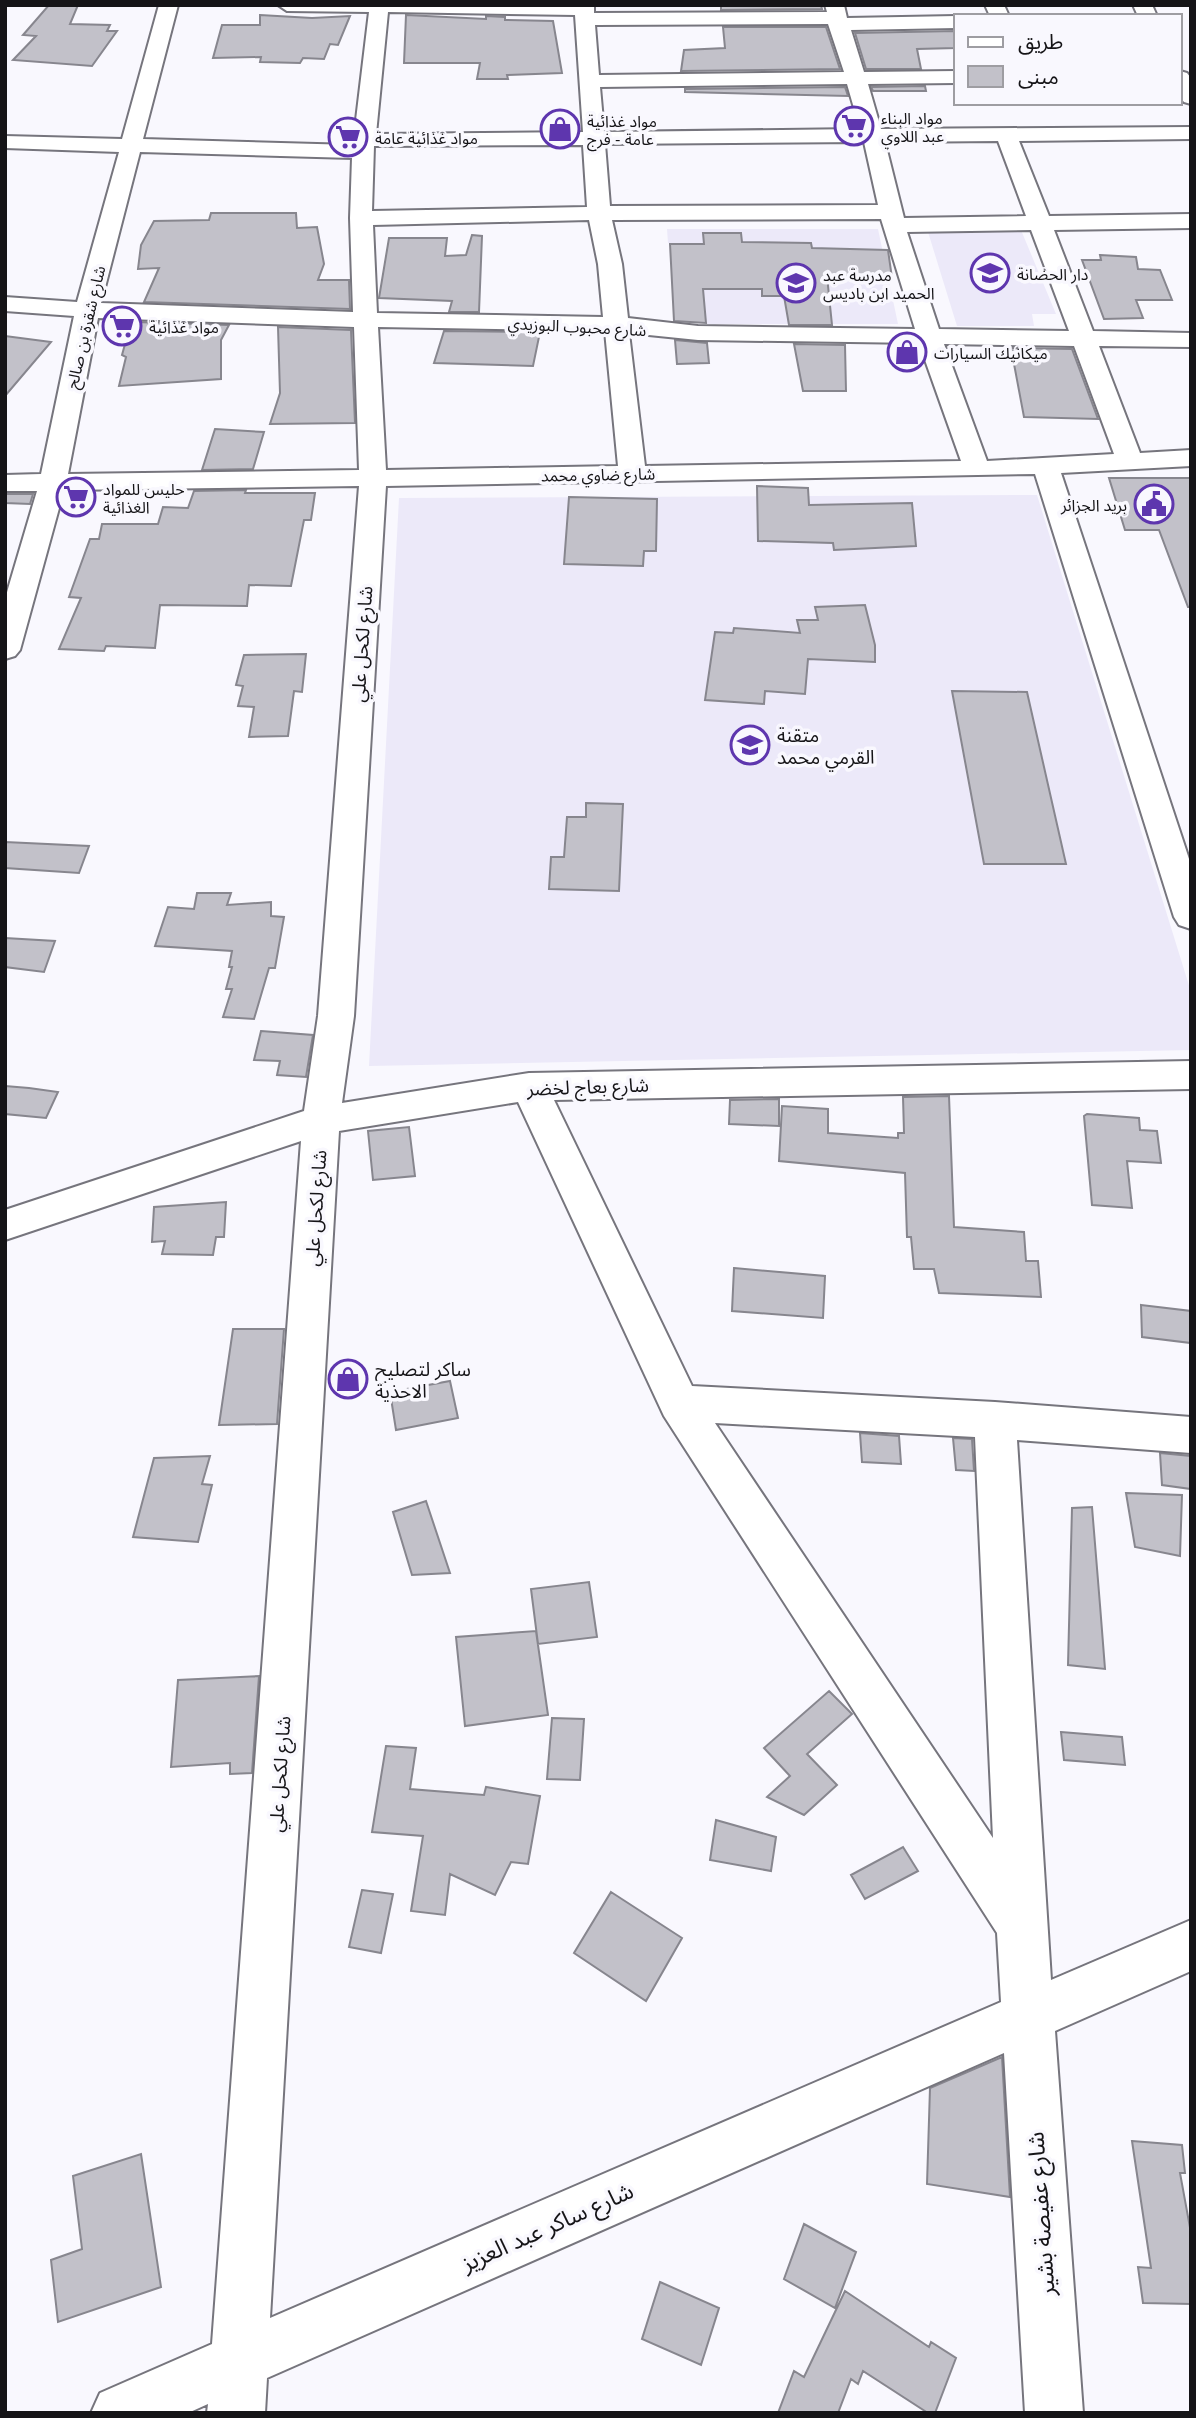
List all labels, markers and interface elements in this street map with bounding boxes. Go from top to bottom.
legend [954,14,1182,105]
text: طريق [1018,28,1063,55]
text: مبنى [1018,63,1059,89]
supermarket icon: مواد البناء عبد اللاوي [833,105,875,147]
shop icon: مواد غذائية عامة - فرج [539,108,581,150]
place label: مواد البناء عبد اللاوي [881,108,944,148]
place label: مواد غذائية عامة - فرج [587,111,657,152]
supermarket icon: مواد غذائية عامة [327,116,369,158]
place label: مواد غذائية عامة [375,128,478,148]
school or university icon: دار الحضانة [969,252,1011,294]
school or university icon: مدرسة عبد الحميد ابن باديس [775,262,817,304]
street label: شارع شقرة بن صالح [62,264,112,391]
place label: دار الحضانة [1017,264,1089,284]
place label: مدرسة عبد الحميد ابن باديس [823,265,935,303]
supermarket icon: مواد غذائية [101,305,143,347]
street label: شارع محبوب البوزيدي [507,313,647,343]
place label: مواد غذائية [149,317,219,337]
shop icon: ميكانيك السيارات [886,331,928,373]
place label: ميكانيك السيارات [934,343,1048,363]
street label: شارع ضاوي محمد [541,464,655,488]
supermarket icon: حليس للمواد الغذائية [55,476,97,518]
place label: حليس للمواد الغذائية [103,479,185,516]
public building icon: بريد الجزائر [1133,483,1175,525]
place label: بريد الجزائر [1060,495,1127,515]
street label: شارع لكحل علي [345,585,381,703]
place label: متقنة القرمي محمد [777,723,875,772]
school or university icon: متقنة القرمي محمد [729,724,771,766]
street label: شارع بعاج لخضر [526,1072,649,1103]
street label: شارع لكحل علي [299,1149,335,1267]
place label: ساكر لتصليح الاحذية [375,1357,471,1402]
shop icon: ساكر لتصليح الاحذية [327,1358,369,1400]
street label: شارع لكحل علي [263,1715,299,1833]
street label: شارع عفيصة بشير [1020,2131,1064,2298]
street label: شارع ساكر عبد العزيز [456,2176,639,2281]

